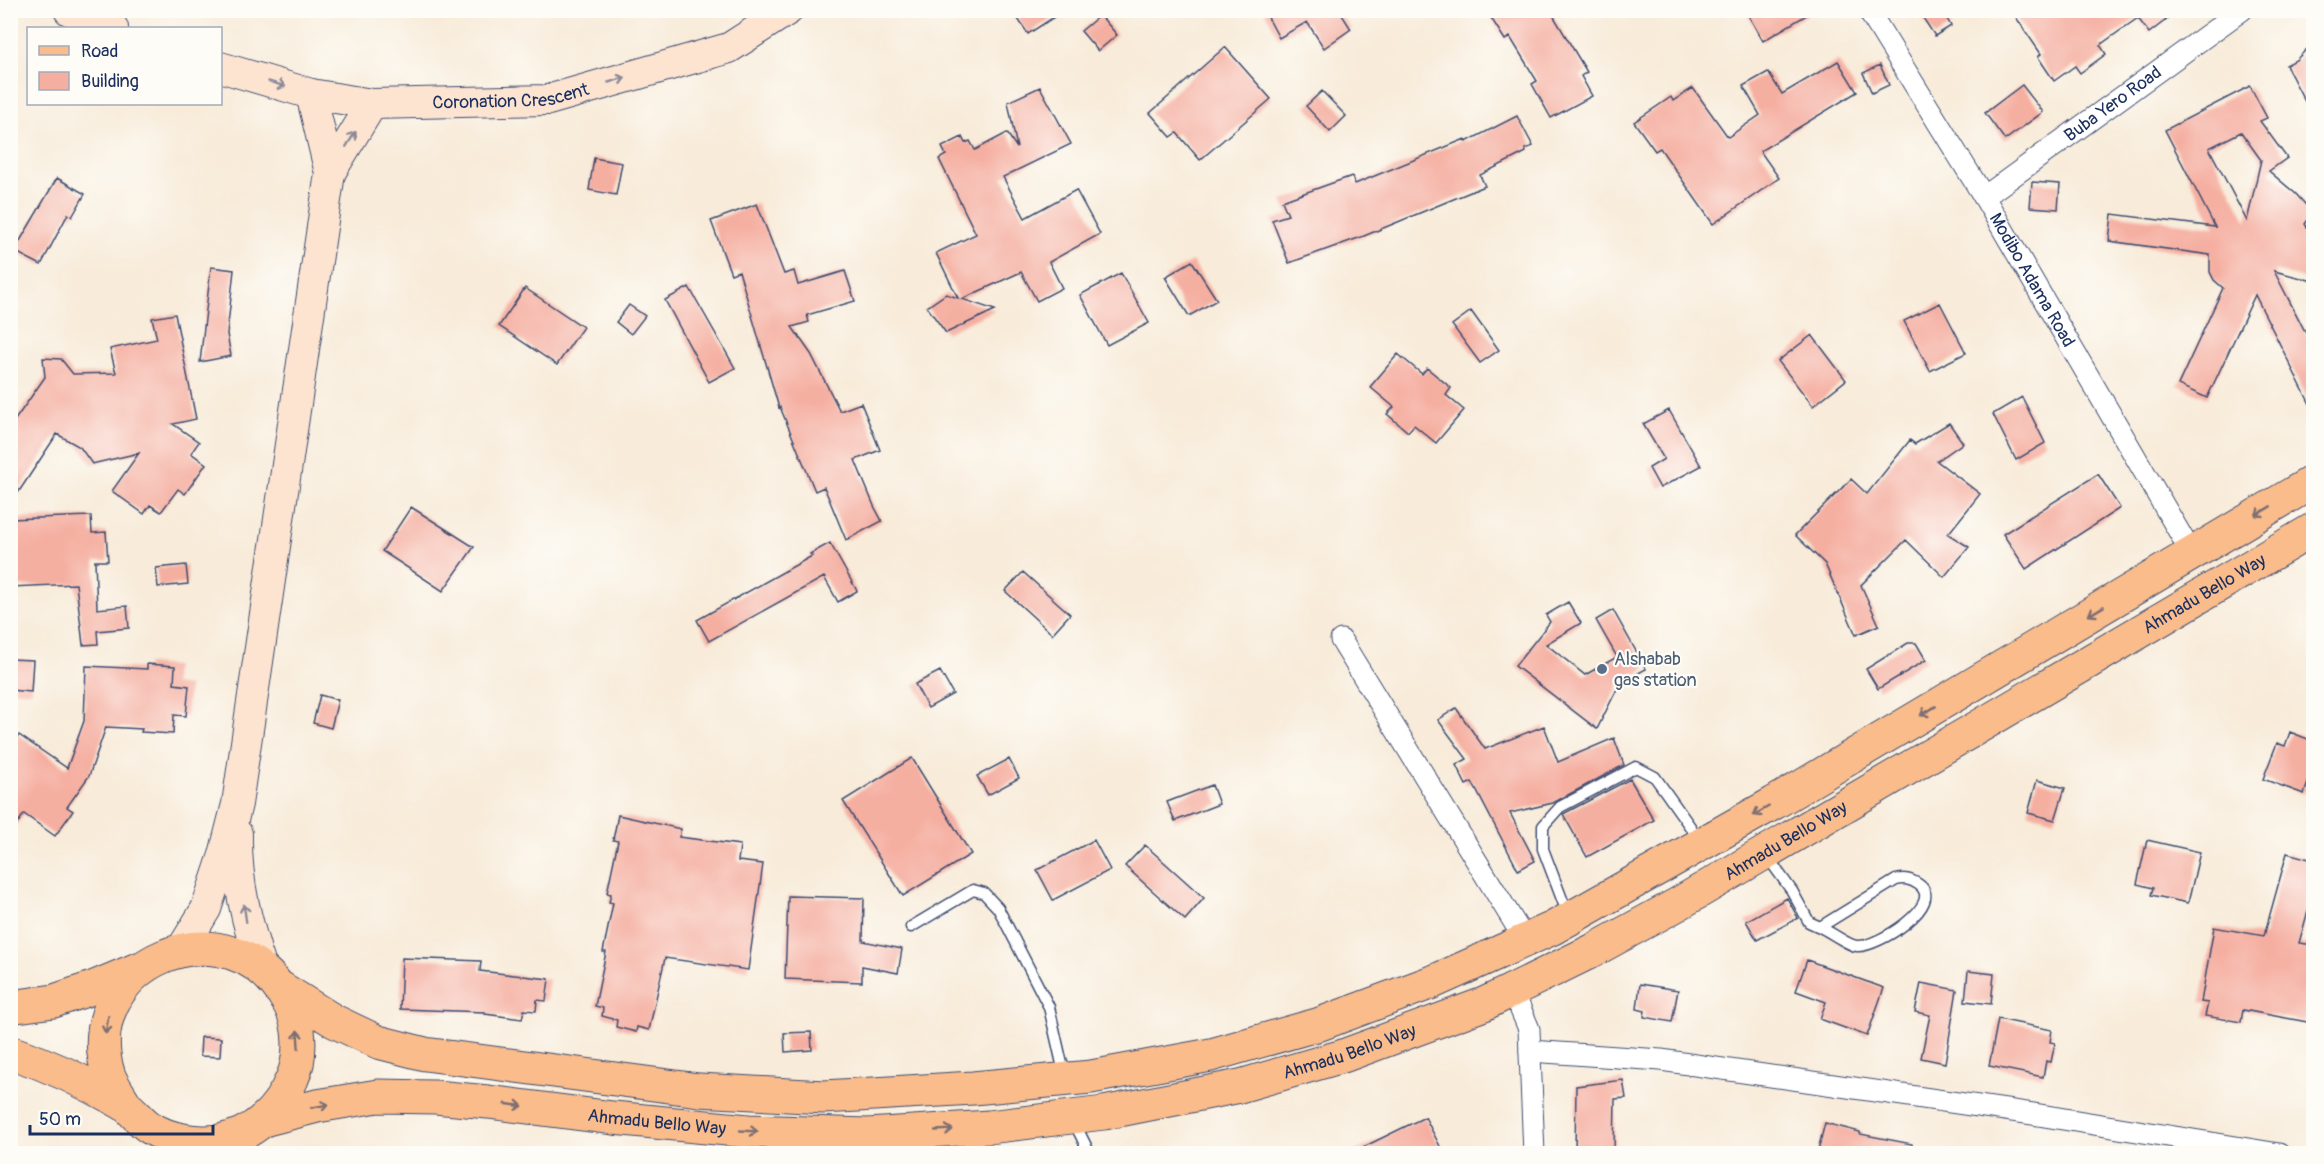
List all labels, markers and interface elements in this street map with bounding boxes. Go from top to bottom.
legend [27,27,222,105]
text: Road [81,40,118,63]
street label: Buba Yero Road [2060,61,2166,147]
text: Building [81,70,139,93]
one-way arrow [607,74,626,85]
street label: Coronation Crescent [432,77,592,114]
one-way arrow [267,79,286,90]
one-way arrow [345,131,357,148]
street label: Modibo Adama Road [1984,209,2080,351]
one-way arrow [2255,506,2272,518]
street label: Ahmadu Bello Way [2138,548,2270,639]
one-way arrow [2088,606,2105,618]
place label: Alshabab gas station [1614,648,1697,692]
marker: Alshabab gas station [1595,662,1609,676]
one-way arrow [1920,706,1937,718]
street label: Ahmadu Bello Way [1720,795,1851,886]
one-way arrow [1753,805,1770,817]
one-way arrow [240,903,251,923]
one-way arrow [102,1015,113,1034]
street label: Ahmadu Bello Way [1280,1018,1419,1084]
one-way arrow [292,1030,303,1049]
scale bar [30,1098,213,1136]
one-way arrow [310,1100,329,1111]
one-way arrow [503,1100,523,1111]
street label: Ahmadu Bello Way [586,1103,728,1140]
text: 50 m [39,1108,81,1131]
one-way arrow [934,1124,954,1135]
one-way arrow [739,1126,759,1137]

